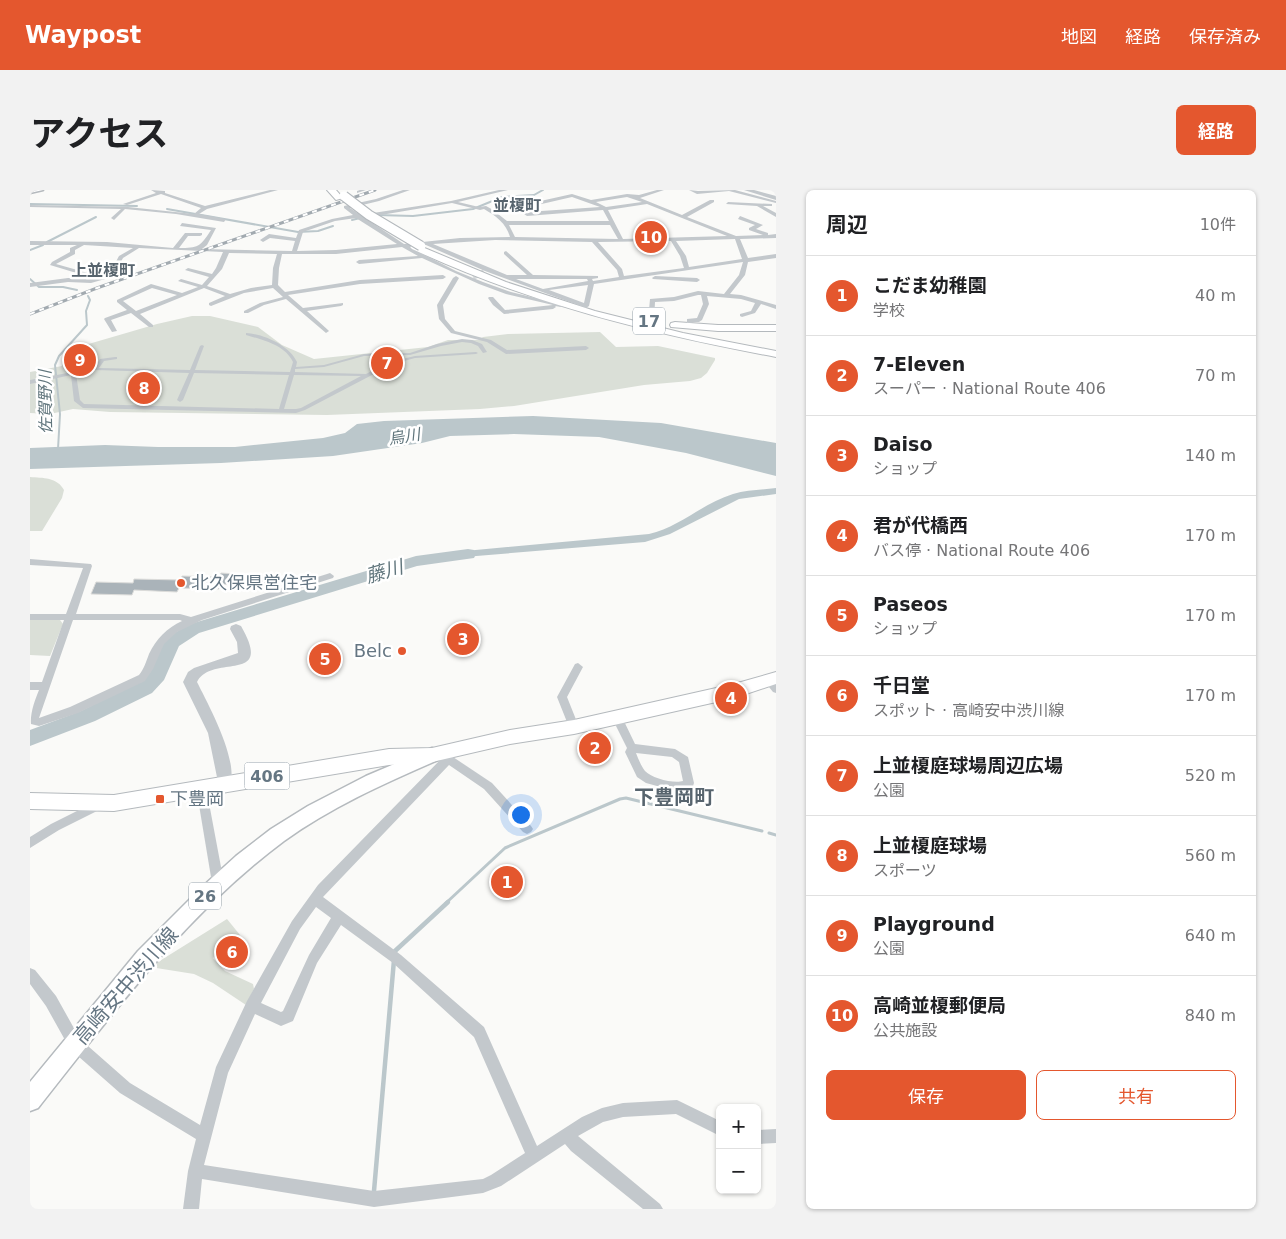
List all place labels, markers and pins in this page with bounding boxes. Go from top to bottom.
pin: 10 [635,218,667,256]
pin: 9 [64,341,96,379]
pin: 7 [371,344,403,382]
pin: 8 [128,369,160,407]
place label: 北久保県営住宅 [191,572,317,593]
marker: 北久保県営住宅 [175,577,187,589]
pin: 3 [447,620,479,658]
pin: 5 [309,640,341,678]
place label: Belc [354,640,392,661]
marker: Belc [396,645,408,657]
pin: 4 [715,679,747,717]
pin: 2 [579,729,611,767]
place label: 下豊岡 [170,788,224,809]
marker: 下豊岡 [154,793,166,805]
pin: 1 [491,863,523,901]
pin: 6 [216,933,248,971]

